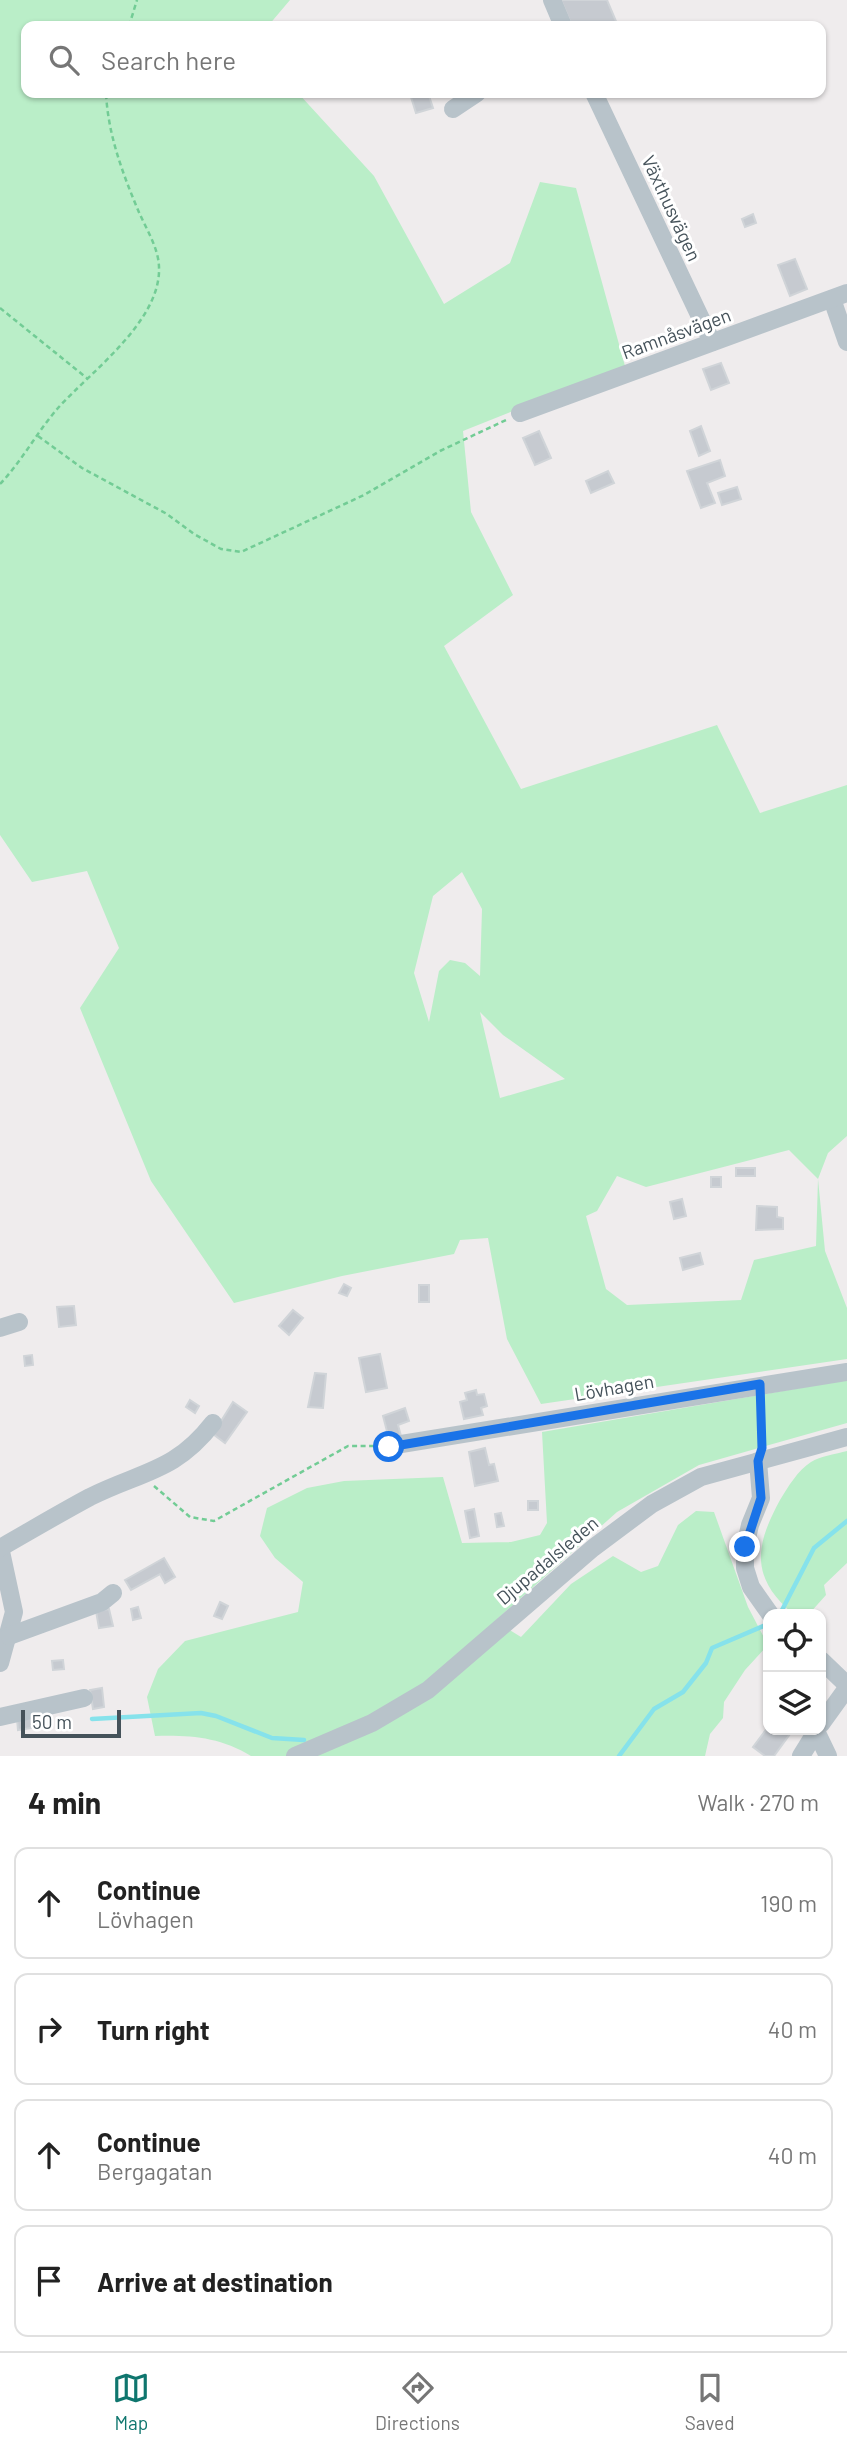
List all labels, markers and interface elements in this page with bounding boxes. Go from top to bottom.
search box [21,21,826,98]
icon: search [45,41,83,79]
text: Search here [101,44,236,75]
street label: Växthusvägen [637,151,707,265]
street label: Ramnåsvägen [618,303,734,363]
street label: Lövhagen [573,1369,655,1405]
route start [373,1431,404,1462]
street label: Djupadalsleden [491,1511,603,1609]
route end [729,1531,760,1562]
map controls [763,1609,826,1735]
button: locate [763,1609,826,1672]
button: layers [763,1672,826,1735]
scale bar [21,1707,121,1739]
text: 50 m [32,1710,72,1733]
text: 4 min [28,1784,101,1820]
text: Walk · 270 m [697,1788,819,1816]
text: Continue [97,1874,201,1905]
icon: ahead [30,1884,68,1922]
text: 190 m [760,1889,817,1917]
text: Lövhagen [97,1905,194,1933]
icon: right [30,2010,68,2048]
text: Turn right [97,2014,210,2045]
text: 40 m [768,2015,817,2043]
text: Continue [97,2126,201,2157]
icon: ahead [30,2136,68,2174]
text: 40 m [768,2141,817,2169]
text: Bergagatan [97,2157,212,2185]
icon: arrive [30,2262,68,2300]
text: Arrive at destination [97,2266,333,2297]
tab: Map [112,2369,150,2434]
tab: Directions [375,2369,460,2434]
tab: Saved [685,2369,735,2434]

